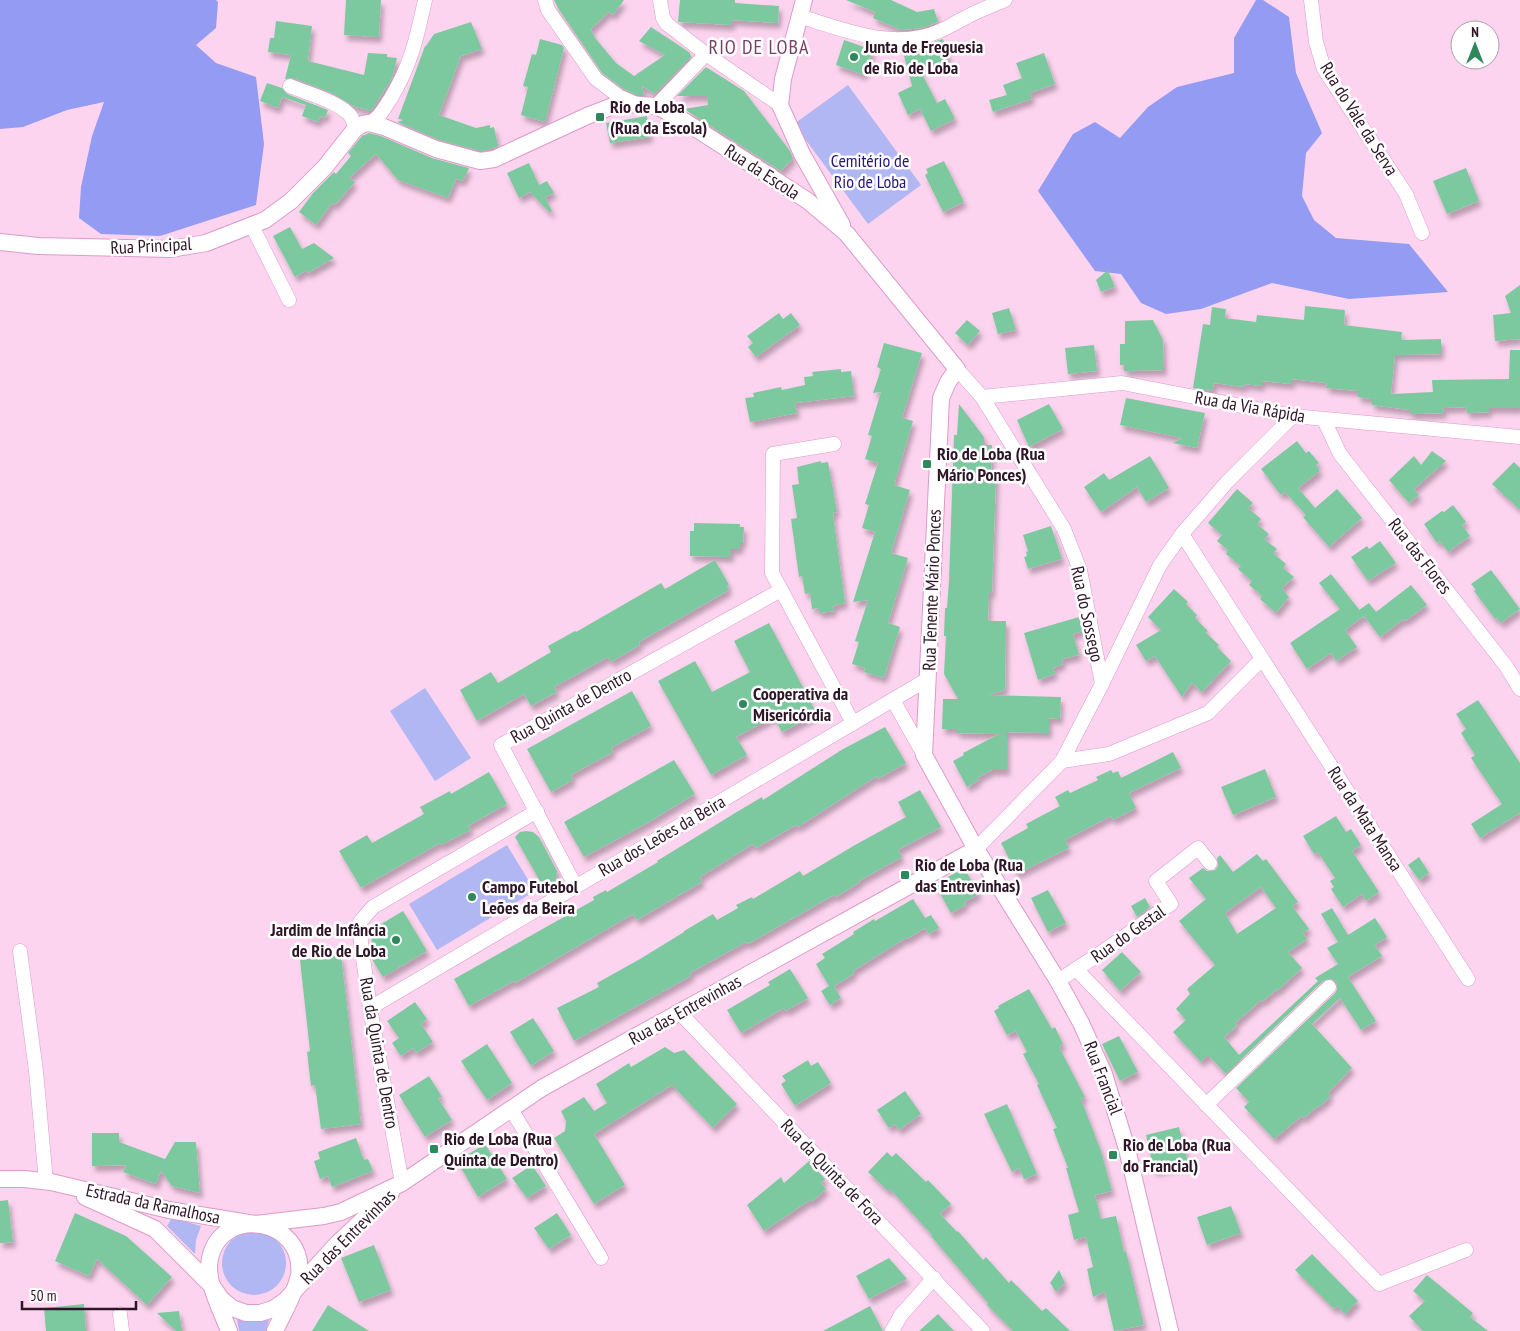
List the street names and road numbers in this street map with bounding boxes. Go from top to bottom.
street label: Rua do Vale da Serva [1315,58,1404,180]
street label: Rua da Escola [720,139,804,204]
street label: Rua Principal [110,232,193,259]
street label: Rua da Via Rápida [1193,385,1307,428]
street label: Rua Tenente Mário Ponces [917,509,946,671]
street label: Rua das Flores [1384,513,1457,598]
street label: Rua do Sossego [1066,564,1109,664]
street label: Rua Quinta de Dentro [506,663,635,748]
street label: Rua da Mata Mansa [1323,762,1408,876]
street label: Rua dos Leões da Beira [594,790,729,881]
street label: Rua do Gestal [1086,899,1170,968]
street label: Rua das Entrevinhas [625,969,745,1050]
street label: Rua da Quinta de Dentro [355,975,404,1131]
street label: Rua Francial [1079,1038,1128,1118]
street label: Rua da Quinta de Fora [776,1114,889,1229]
street label: Estrada da Ramalhosa [84,1178,222,1229]
street label: Rua das Entrevinhas [295,1184,400,1289]

